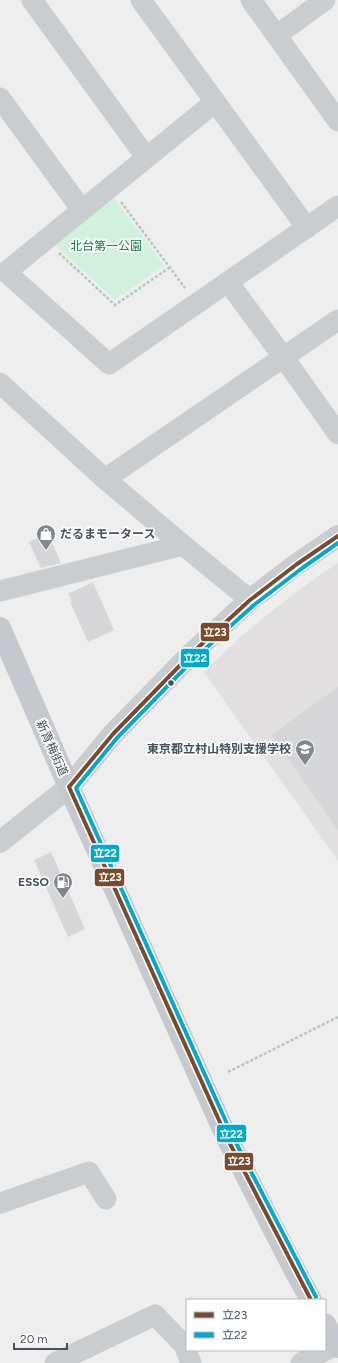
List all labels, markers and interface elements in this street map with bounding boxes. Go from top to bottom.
park label: 北台第一公園 [70,239,142,253]
shop icon: だるまモータース [35,523,57,551]
place label: だるまモータース [60,527,155,541]
line badge: 立23 [200,622,230,642]
text: 立23 [203,626,227,639]
line badge: 立22 [180,648,210,668]
text: 立22 [183,652,207,665]
unlabelled marker [166,678,176,688]
street label: 新青梅街道 [33,718,71,778]
school or university icon: 東京都立村山特別支援学校 [294,738,316,766]
place label: 東京都立村山特別支援学校 [147,742,291,756]
line badge: 立22 [90,844,120,863]
text: 立22 [93,847,117,860]
line badge: 立23 [94,868,125,887]
fuel station icon: ESSO [52,871,74,899]
text: 立23 [98,871,122,884]
place label: ESSO [18,875,50,889]
line badge: 立22 [216,1124,247,1143]
text: 立22 [219,1128,243,1141]
line badge: 立23 [224,1152,254,1171]
text: 立23 [227,1155,251,1168]
legend [186,1299,326,1351]
text: 立23 [222,1308,247,1322]
scale bar [14,1325,67,1351]
text: 立22 [222,1328,247,1342]
text: 20 m [20,1332,48,1346]

